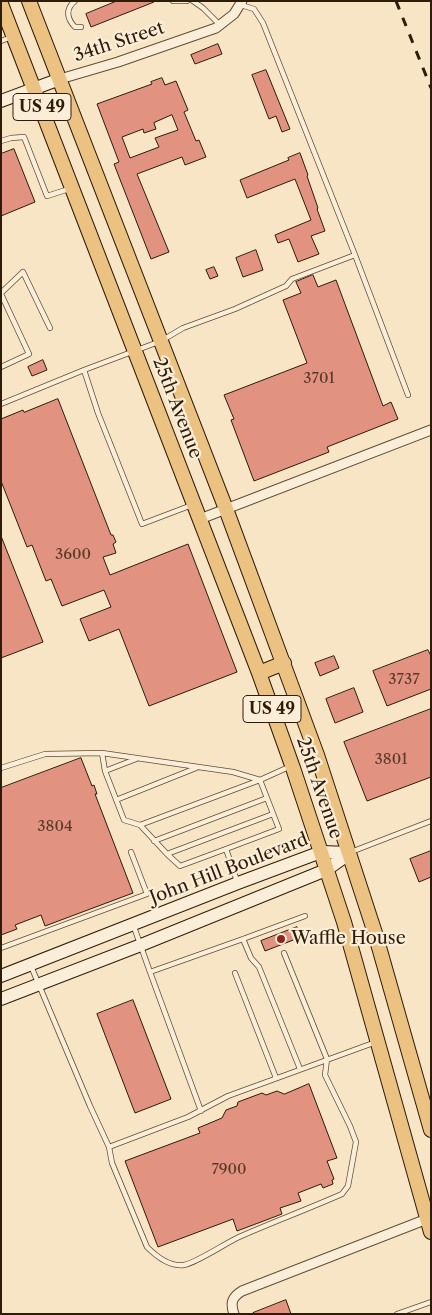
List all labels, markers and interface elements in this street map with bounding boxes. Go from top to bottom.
street label: 34th Street [71,17,167,67]
road number: US 49 [13,94,71,120]
street label: 25th Avenue [148,354,206,462]
house number: 3701 [303,370,335,388]
house number: 3600 [55,546,91,564]
house number: 3737 [388,671,420,689]
road number: US 49 [243,696,301,722]
street label: 25th Avenue [291,734,347,842]
house number: 3801 [375,751,407,769]
house number: 3804 [37,818,73,836]
street label: John Hill Boulevard [147,829,311,909]
place label: Waffle House [291,928,406,950]
marker: Waffle House [275,933,287,945]
house number: 7900 [211,1161,247,1179]

